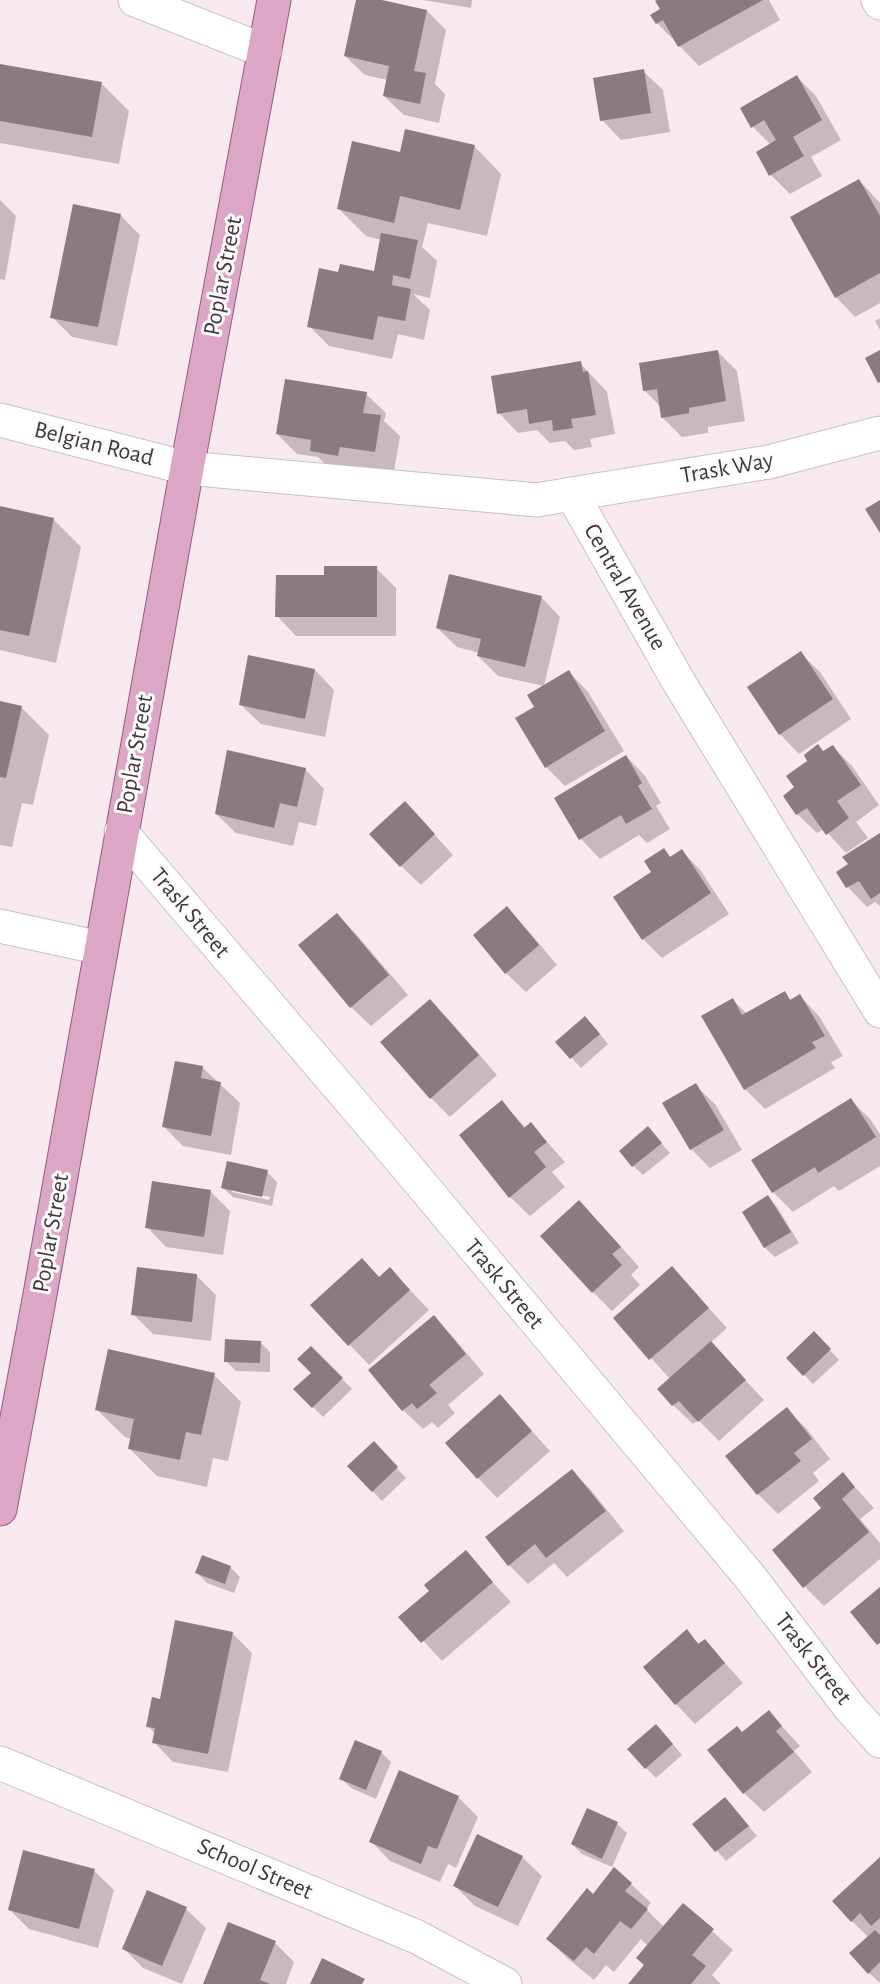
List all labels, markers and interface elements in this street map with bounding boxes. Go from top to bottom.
street label: Poplar Street [200,214,246,337]
street label: Belgian Road [32,418,156,470]
street label: Trask Way [679,448,775,488]
street label: Central Avenue [579,520,671,654]
street label: Poplar Street [113,692,157,815]
street label: Trask Street [146,863,234,963]
street label: Poplar Street [29,1171,73,1294]
street label: Trask Street [460,1234,548,1334]
street label: Trask Street [770,1609,856,1710]
street label: School Street [194,1834,316,1904]

